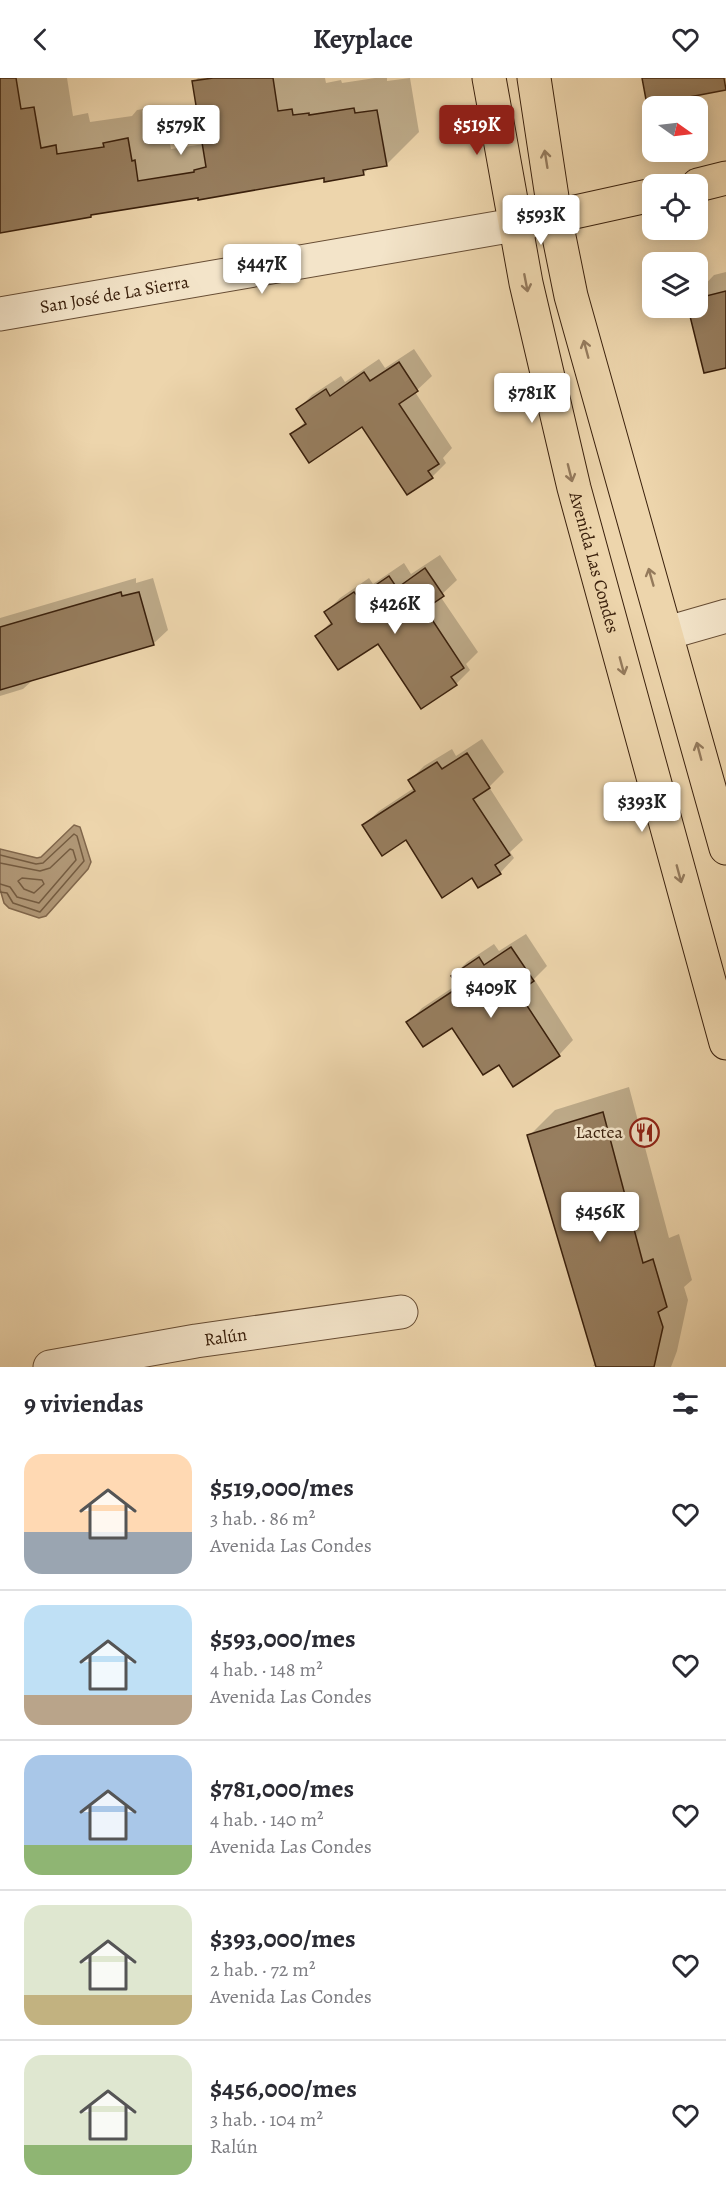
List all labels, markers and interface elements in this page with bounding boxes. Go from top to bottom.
text: Keyplace [313,21,413,57]
icon: back [24,23,57,56]
icon: heart [669,23,702,56]
north arrow [642,96,708,162]
map controls [642,96,708,318]
pin: $579K [139,105,223,156]
pin: $519K [435,105,519,156]
text: $579K [157,111,205,138]
text: $519K [453,111,501,138]
one-way arrow [541,149,552,169]
button: locate [642,174,708,240]
pin: $593K [499,195,583,246]
text: $593K [517,201,565,228]
pin: $447K [220,244,304,295]
text: $447K [237,250,287,277]
button: layers [642,252,708,318]
street label: San José de La Sierra [38,269,191,319]
one-way arrow [521,272,532,292]
one-way arrow [579,340,591,359]
pin: $781K [490,373,574,424]
text: $781K [508,379,556,406]
one-way arrow [564,463,576,482]
street label: Avenida Las Condes [563,488,625,636]
one-way arrow [645,568,656,587]
pin: $426K [353,584,437,635]
text: $426K [370,590,420,617]
one-way arrow [617,656,628,675]
one-way arrow [693,742,705,761]
pin: $393K [600,782,684,833]
text: $393K [618,788,666,815]
one-way arrow [674,864,686,883]
pin: $409K [449,968,533,1019]
text: $409K [465,974,517,1001]
restaurant icon: Lactea [628,1116,660,1148]
place label: Lactea [575,1120,624,1144]
pin: $456K [558,1192,642,1243]
text: $456K [575,1198,625,1225]
street label: Ralún [202,1322,249,1352]
text: 9 viviendas [24,1386,144,1421]
icon: filters [669,1387,702,1420]
text: $519,000/mes [210,1470,354,1505]
icon: home [72,1478,144,1550]
icon: heart [669,1498,702,1531]
text: 3 hab. · 86 m² [210,1505,315,1532]
text: Avenida Las Condes [210,1532,372,1559]
text: $593,000/mes [210,1621,356,1656]
icon: home [72,1629,144,1701]
icon: heart [669,1649,702,1682]
text: 4 hab. · 148 m² [210,1656,323,1683]
text: Avenida Las Condes [210,1683,372,1710]
text: $781,000/mes [210,1771,354,1806]
icon: home [72,1779,144,1851]
icon: heart [669,1799,702,1832]
text: 4 hab. · 140 m² [210,1806,324,1833]
text: Avenida Las Condes [210,1833,372,1860]
text: $393,000/mes [210,1921,356,1956]
icon: home [72,1929,144,2001]
icon: heart [669,1949,702,1982]
text: 2 hab. · 72 m² [210,1956,315,1983]
text: Avenida Las Condes [210,1983,372,2010]
text: $456,000/mes [210,2071,357,2106]
icon: home [72,2079,144,2151]
icon: heart [669,2099,702,2132]
text: 3 hab. · 104 m² [210,2106,323,2133]
text: Ralún [210,2133,258,2160]

